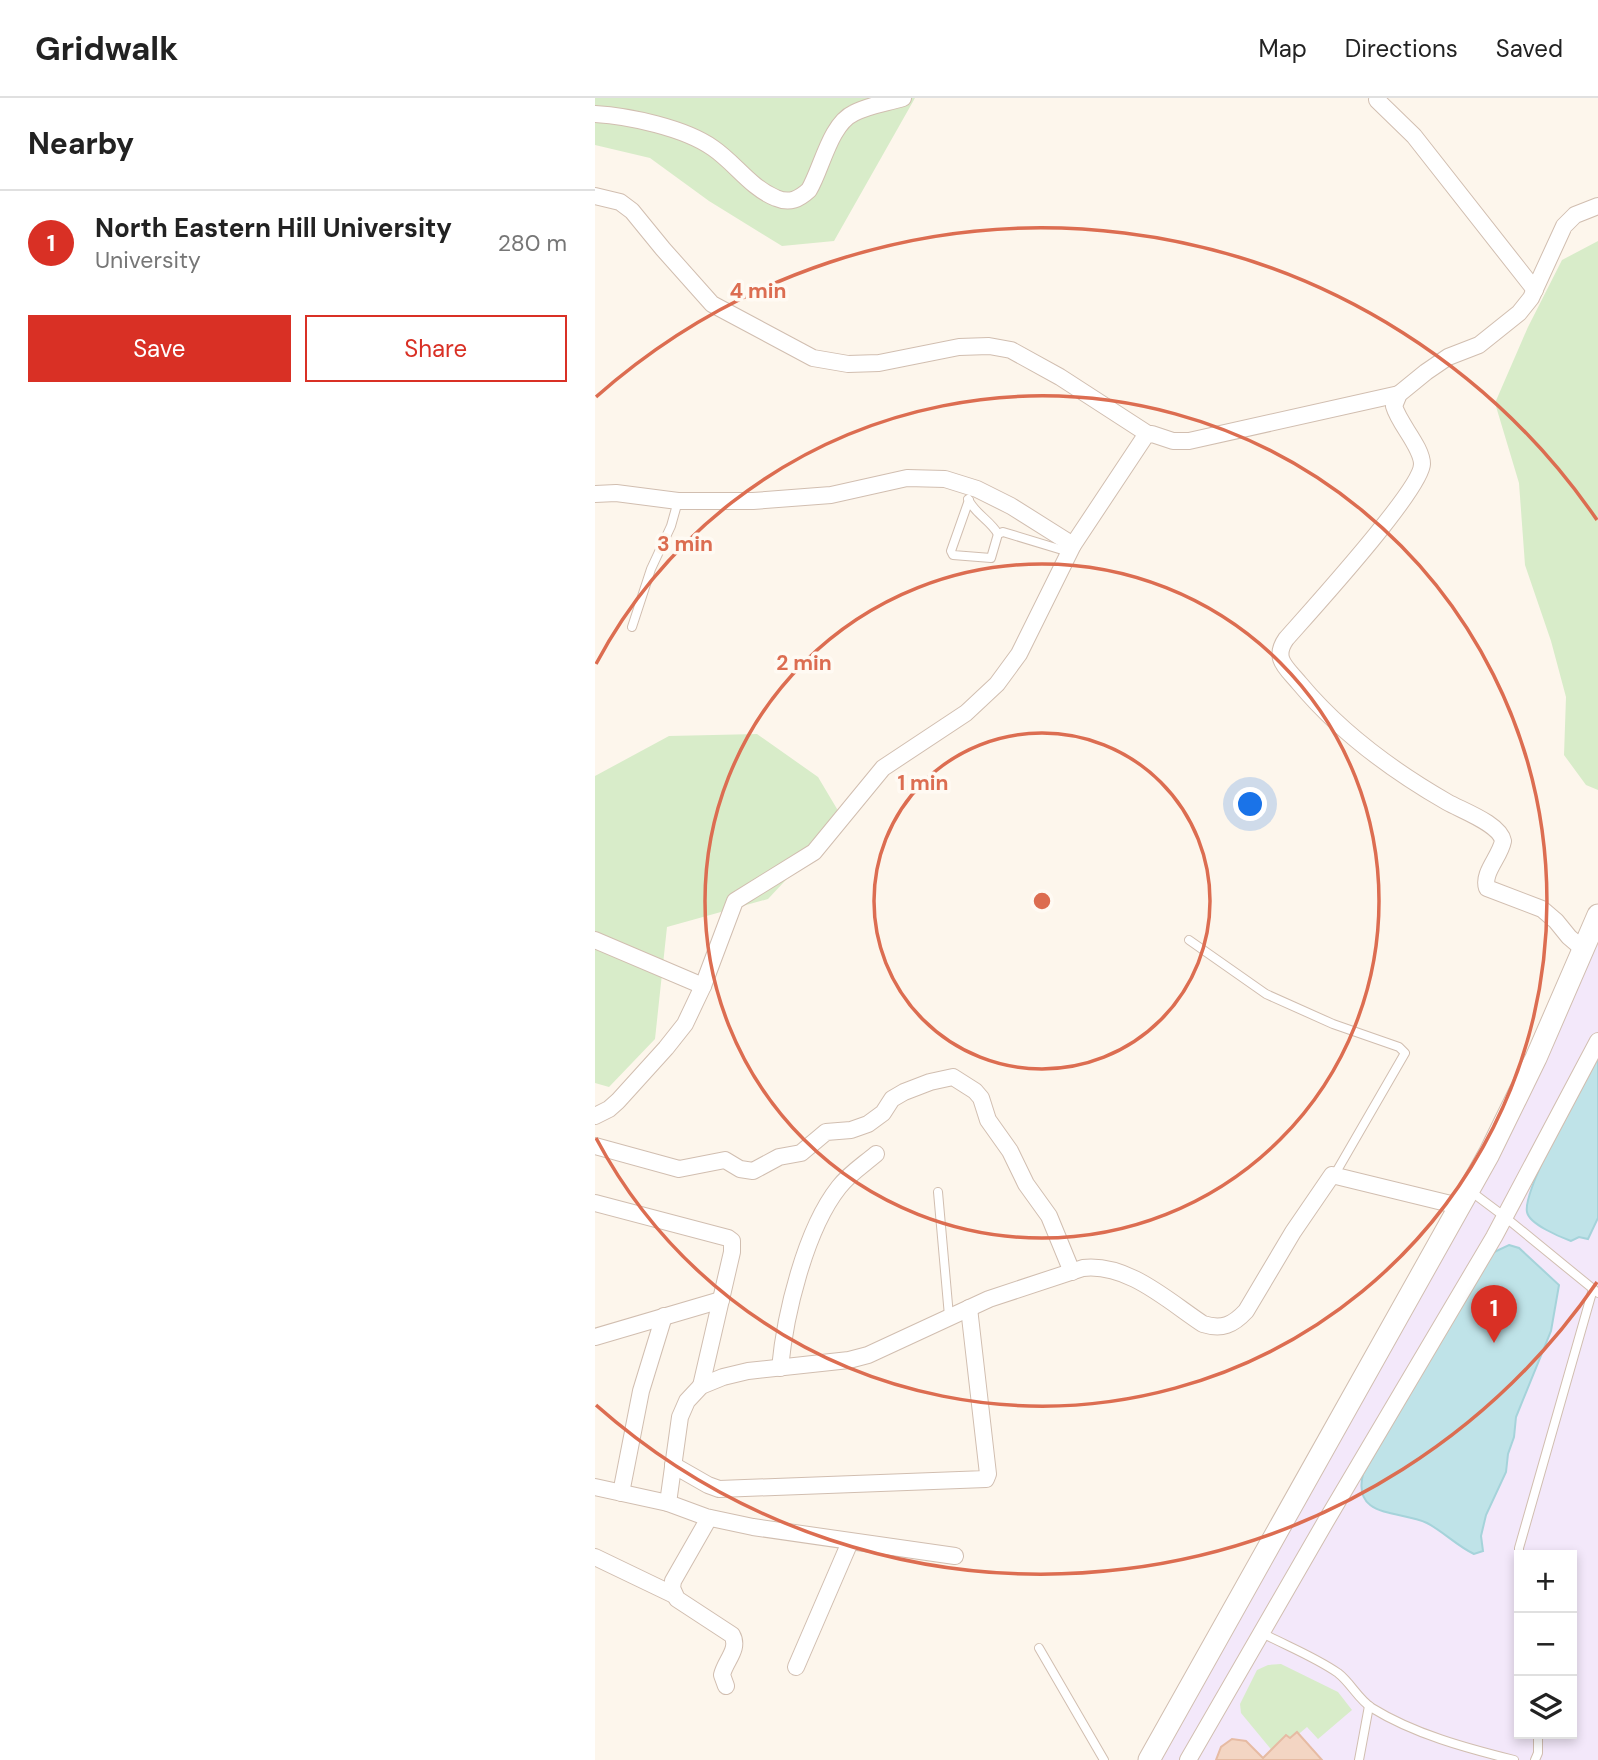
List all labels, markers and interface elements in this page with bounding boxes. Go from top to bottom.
text: Gridwalk [35,27,178,70]
text: Map [1259,33,1307,64]
text: Directions [1345,33,1458,64]
text: Saved [1496,33,1563,64]
text: Nearby [28,124,134,163]
text: North Eastern Hill University [95,211,452,245]
text: 1 [47,228,55,258]
text: 280 m [498,228,567,258]
text: University [95,245,201,275]
text: 4 min [729,277,787,305]
button: Save [28,315,291,382]
button: Share [305,315,567,382]
text: 3 min [657,530,713,558]
text: 2 min [776,649,832,677]
text: 1 min [897,769,949,797]
your location [1233,787,1267,821]
centre of rings [1030,889,1054,913]
pin: 1 [1471,1285,1517,1343]
map controls [1514,1550,1577,1739]
button: + [1514,1550,1577,1613]
button: − [1514,1613,1577,1676]
button: layers [1514,1676,1577,1739]

